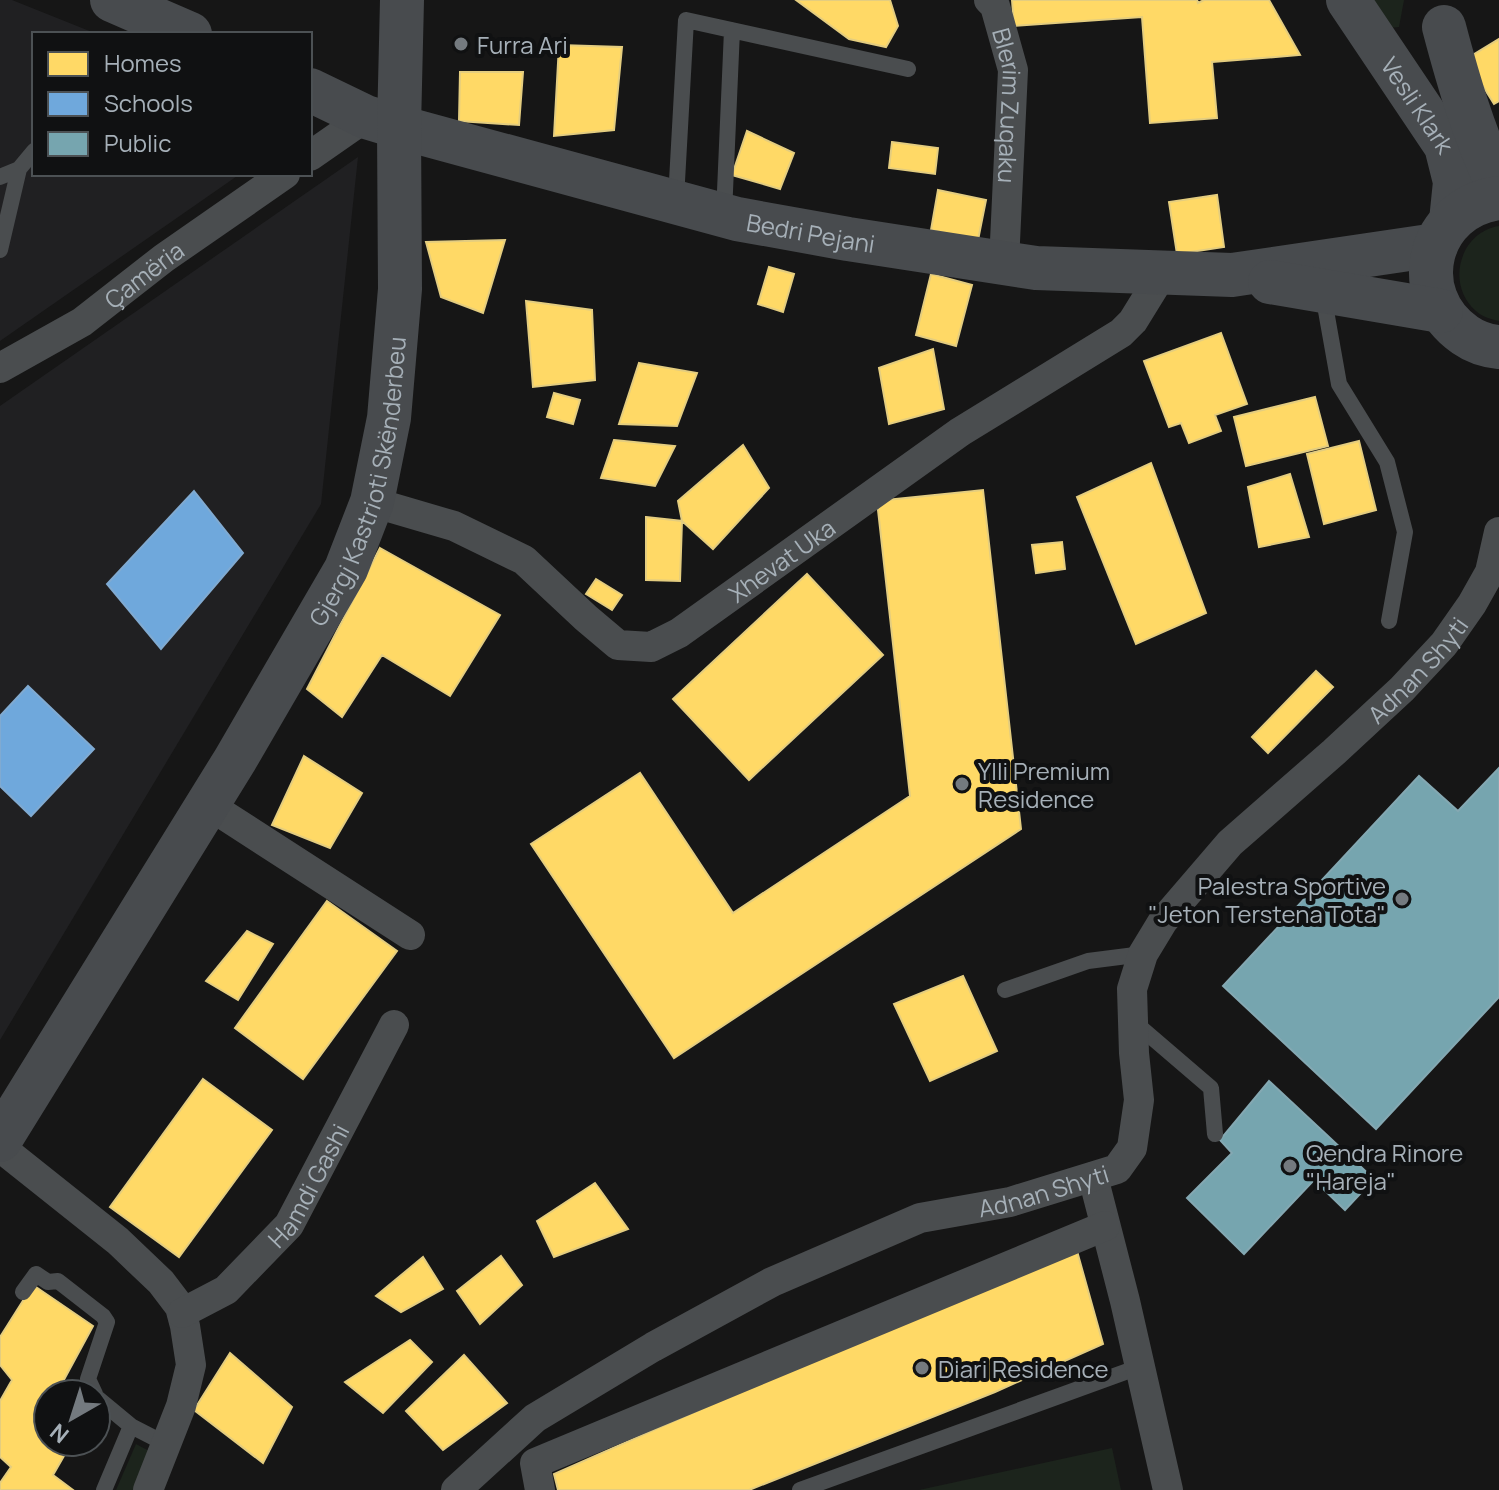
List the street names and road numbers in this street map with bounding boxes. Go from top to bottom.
street label: Blerim Zuqaku [985,24,1029,184]
street label: Vesli Klark [1374,50,1463,160]
street label: Bedri Pejani [744,205,877,259]
street label: Çamëria [97,233,190,315]
street label: Gjergj Kastrioti Skënderbeu [300,335,412,632]
street label: Xhevat Uka [721,511,841,609]
street label: Adnan Shyti [1360,610,1475,730]
street label: Hamdi Gashi [260,1118,356,1254]
street label: Adnan Shyti [976,1156,1113,1224]

